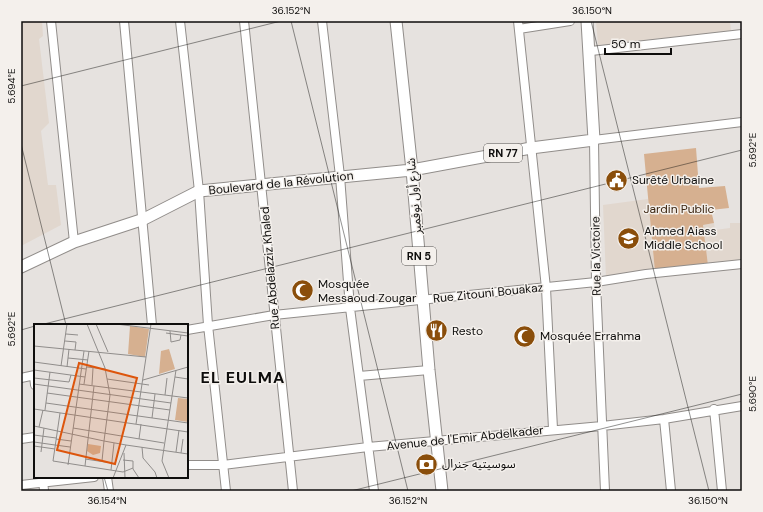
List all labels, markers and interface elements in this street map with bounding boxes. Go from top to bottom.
text: 36.152°N [272,4,310,17]
text: 36.150°N [572,4,612,17]
scale bar [605,30,671,56]
text: 50 m [611,36,640,52]
text: 5.694°E [5,68,18,104]
text: 5.692°E [746,132,759,167]
road number: RN 77 [484,144,522,162]
street label: شارع أول نوفمبر [403,157,426,236]
street label: Boulevard de la Révolution [208,167,354,199]
public building icon: Surêté Urbaine [604,167,630,193]
place label: Surêté Urbaine [632,172,714,188]
park label: Jardin Public [643,201,715,217]
street label: Rue Abdelazziz Khaled [257,206,283,330]
street label: Rue la Victoire [587,216,605,296]
place label: Ahmed Aiass Middle School [644,223,722,253]
school or university icon: Ahmed Aiass Middle School [615,225,641,251]
road number: RN 5 [402,247,436,265]
place label: Mosquée Messaoud Zougar [318,276,417,306]
mosque icon: Mosquée Messaoud Zougar [290,278,316,304]
street label: Rue Zitouni Bouakaz [432,279,544,307]
text: 5.692°E [5,311,18,346]
restaurant icon: Resto [423,318,449,344]
place label: Resto [452,323,483,339]
mosque icon: Mosquée Errahma [512,323,538,349]
inset map [34,324,188,478]
place label: Mosquée Errahma [540,328,641,344]
district label: EL EULMA [201,367,285,388]
text: 5.690°E [746,376,759,412]
street label: Avenue de l'Emir Abdelkader [386,422,545,454]
bank icon: سوسيتيه جنرال [413,451,439,477]
place label: سوسيتيه جنرال [442,456,516,472]
text: 36.154°N [87,494,127,507]
text: 36.152°N [389,494,427,507]
text: 36.150°N [688,494,728,507]

